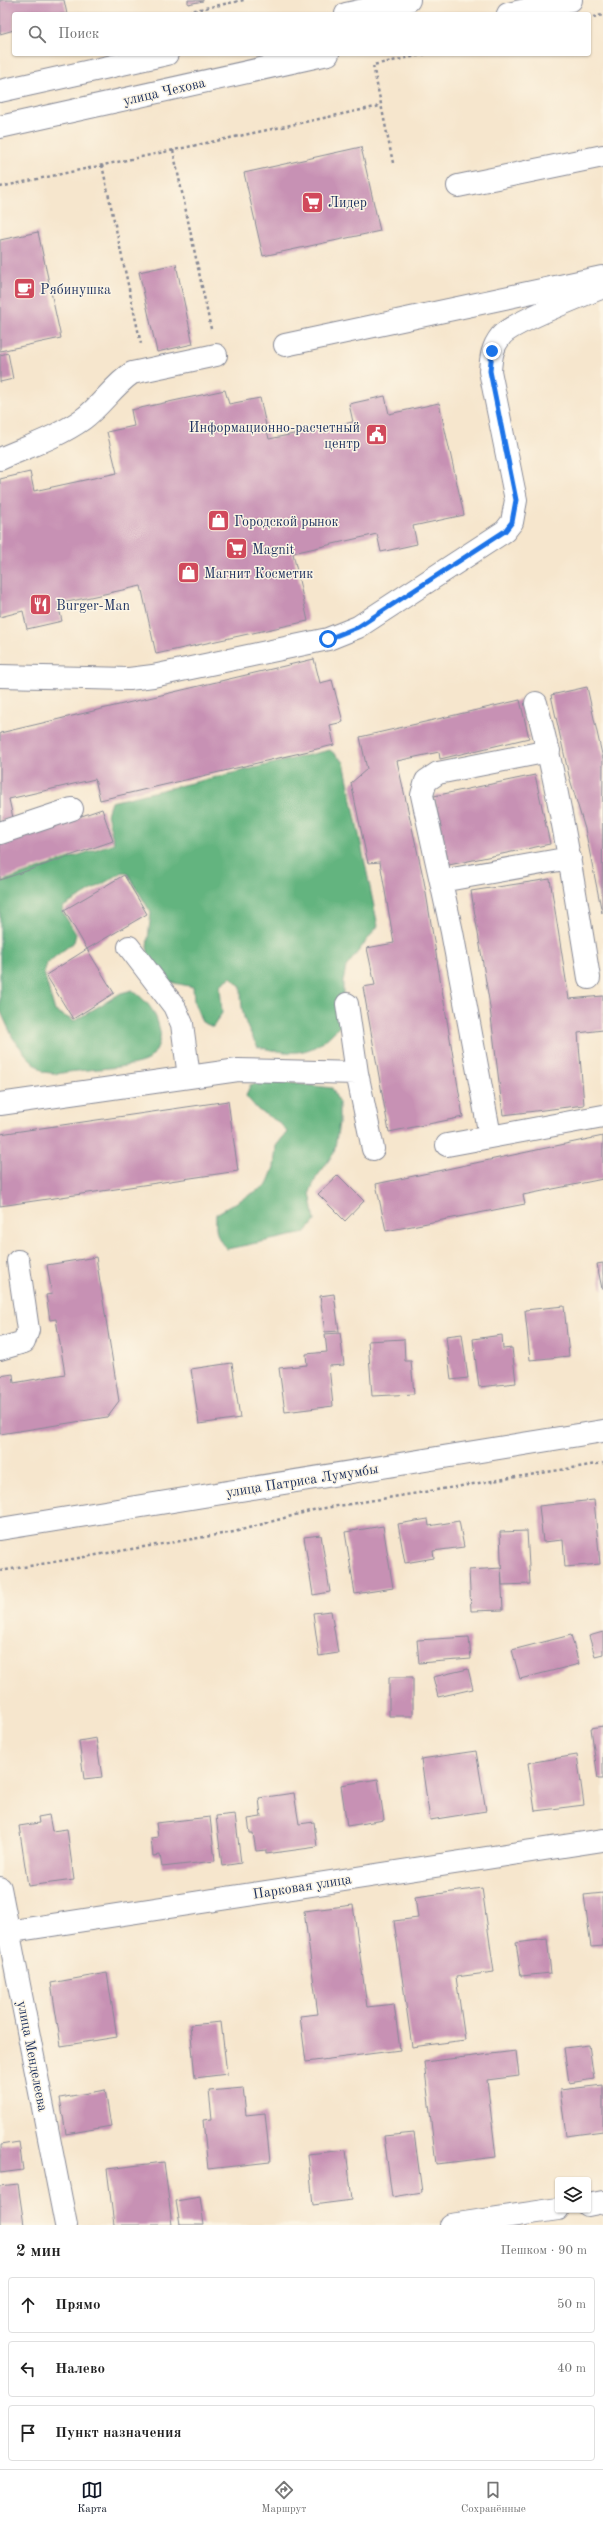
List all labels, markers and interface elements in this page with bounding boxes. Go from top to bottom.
search box [12,12,591,56]
icon: search [26,23,48,45]
text: Поиск [58,27,99,42]
street label: улица Чехова [122,76,207,108]
supermarket icon: Лидер [299,189,325,215]
place label: Лидер [328,196,367,210]
cafe icon: Рябинушка [12,276,38,302]
place label: Рябинушка [40,283,111,297]
route end [483,342,501,360]
place label: Информационно-расчетный центр [189,421,360,451]
public building icon: Информационно-расчетный центр [363,422,389,448]
shop icon: Городской рынок [206,508,232,534]
place label: Городской рынок [234,515,339,529]
supermarket icon: Magnit [224,536,250,562]
place label: Magnit [252,543,295,557]
shop icon: Магнит Косметик [176,560,202,586]
place label: Магнит Косметик [204,567,313,581]
restaurant icon: Burger-Man [27,592,53,618]
place label: Burger-Man [56,599,130,613]
route start [319,630,337,648]
street label: улица Патриса Лумумбы [225,1462,379,1500]
street label: Парковая улица [252,1872,353,1902]
street label: улица Менделеева [14,2000,50,2113]
map controls [555,2177,591,2213]
button: layers [555,2177,591,2213]
text: 2 мин [16,2243,61,2260]
text: Пешком · 90 m [500,2244,587,2257]
icon: ahead [17,2294,39,2316]
text: Прямо [55,2298,101,2313]
text: 50 m [557,2298,586,2311]
icon: left [17,2358,39,2380]
text: Налево [55,2362,105,2377]
text: 40 m [557,2362,586,2375]
icon: arrive [17,2422,39,2444]
text: Пункт назначения [55,2426,182,2441]
tab: Карта [77,2479,107,2517]
tab: Маршрут [261,2479,307,2517]
tab: Сохранённые [461,2479,526,2517]

